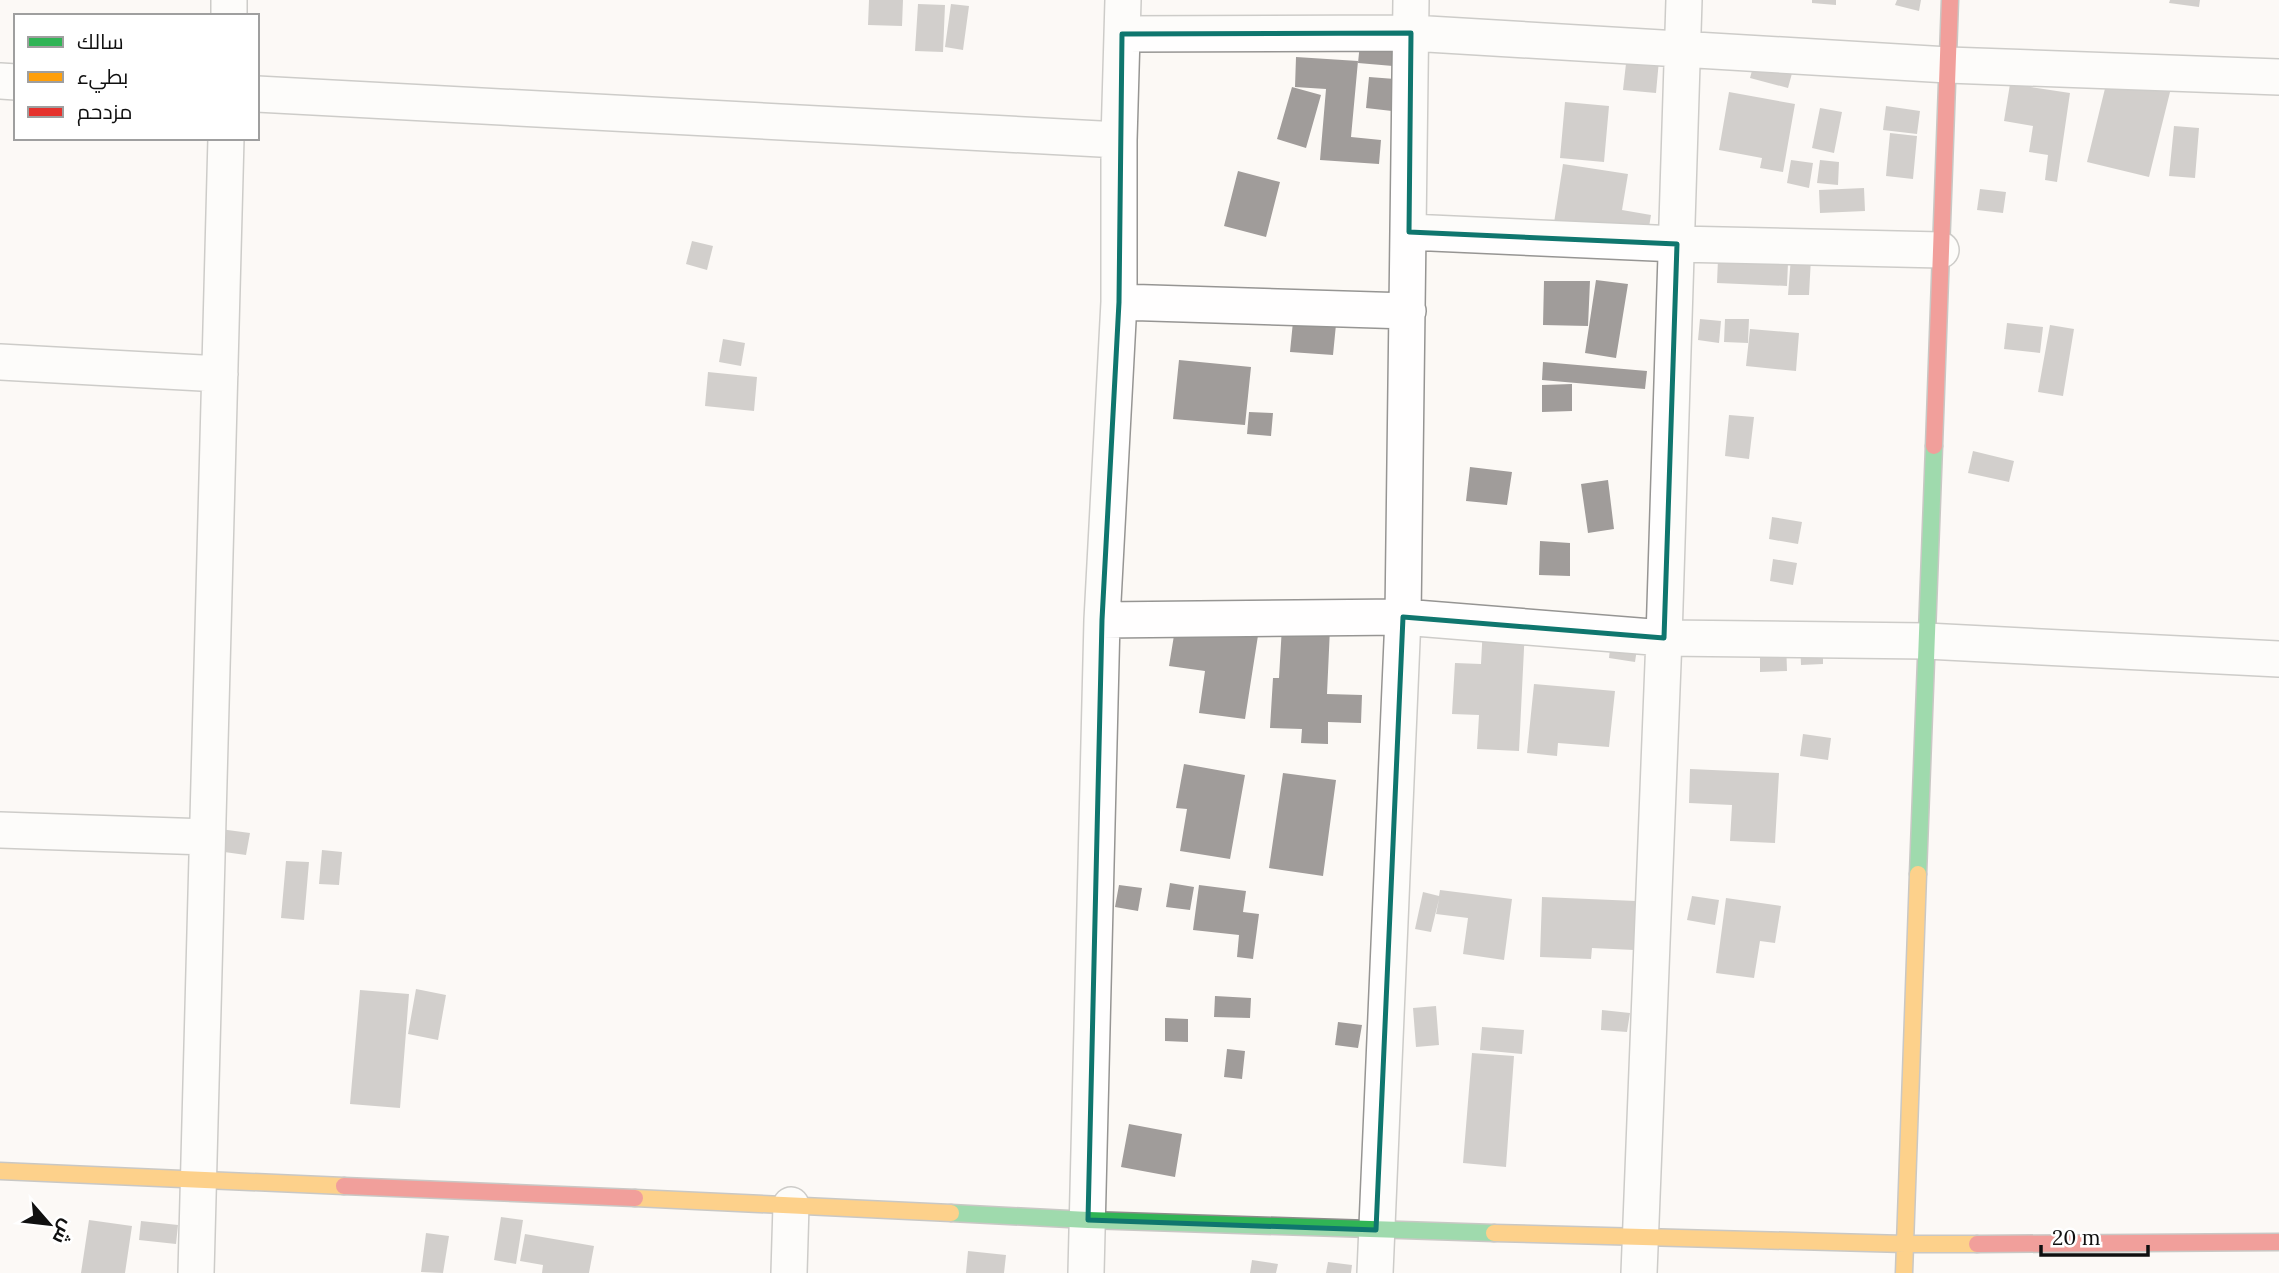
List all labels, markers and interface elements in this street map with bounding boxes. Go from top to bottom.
legend [14,14,259,140]
text: سالك [77,28,124,55]
text: بطيء [77,63,128,93]
text: مزدحم [77,98,132,126]
north arrow [14,1189,84,1259]
scale bar [2041,1214,2148,1258]
text: ش [48,1216,80,1248]
text: 20 m [2052,1224,2101,1251]

